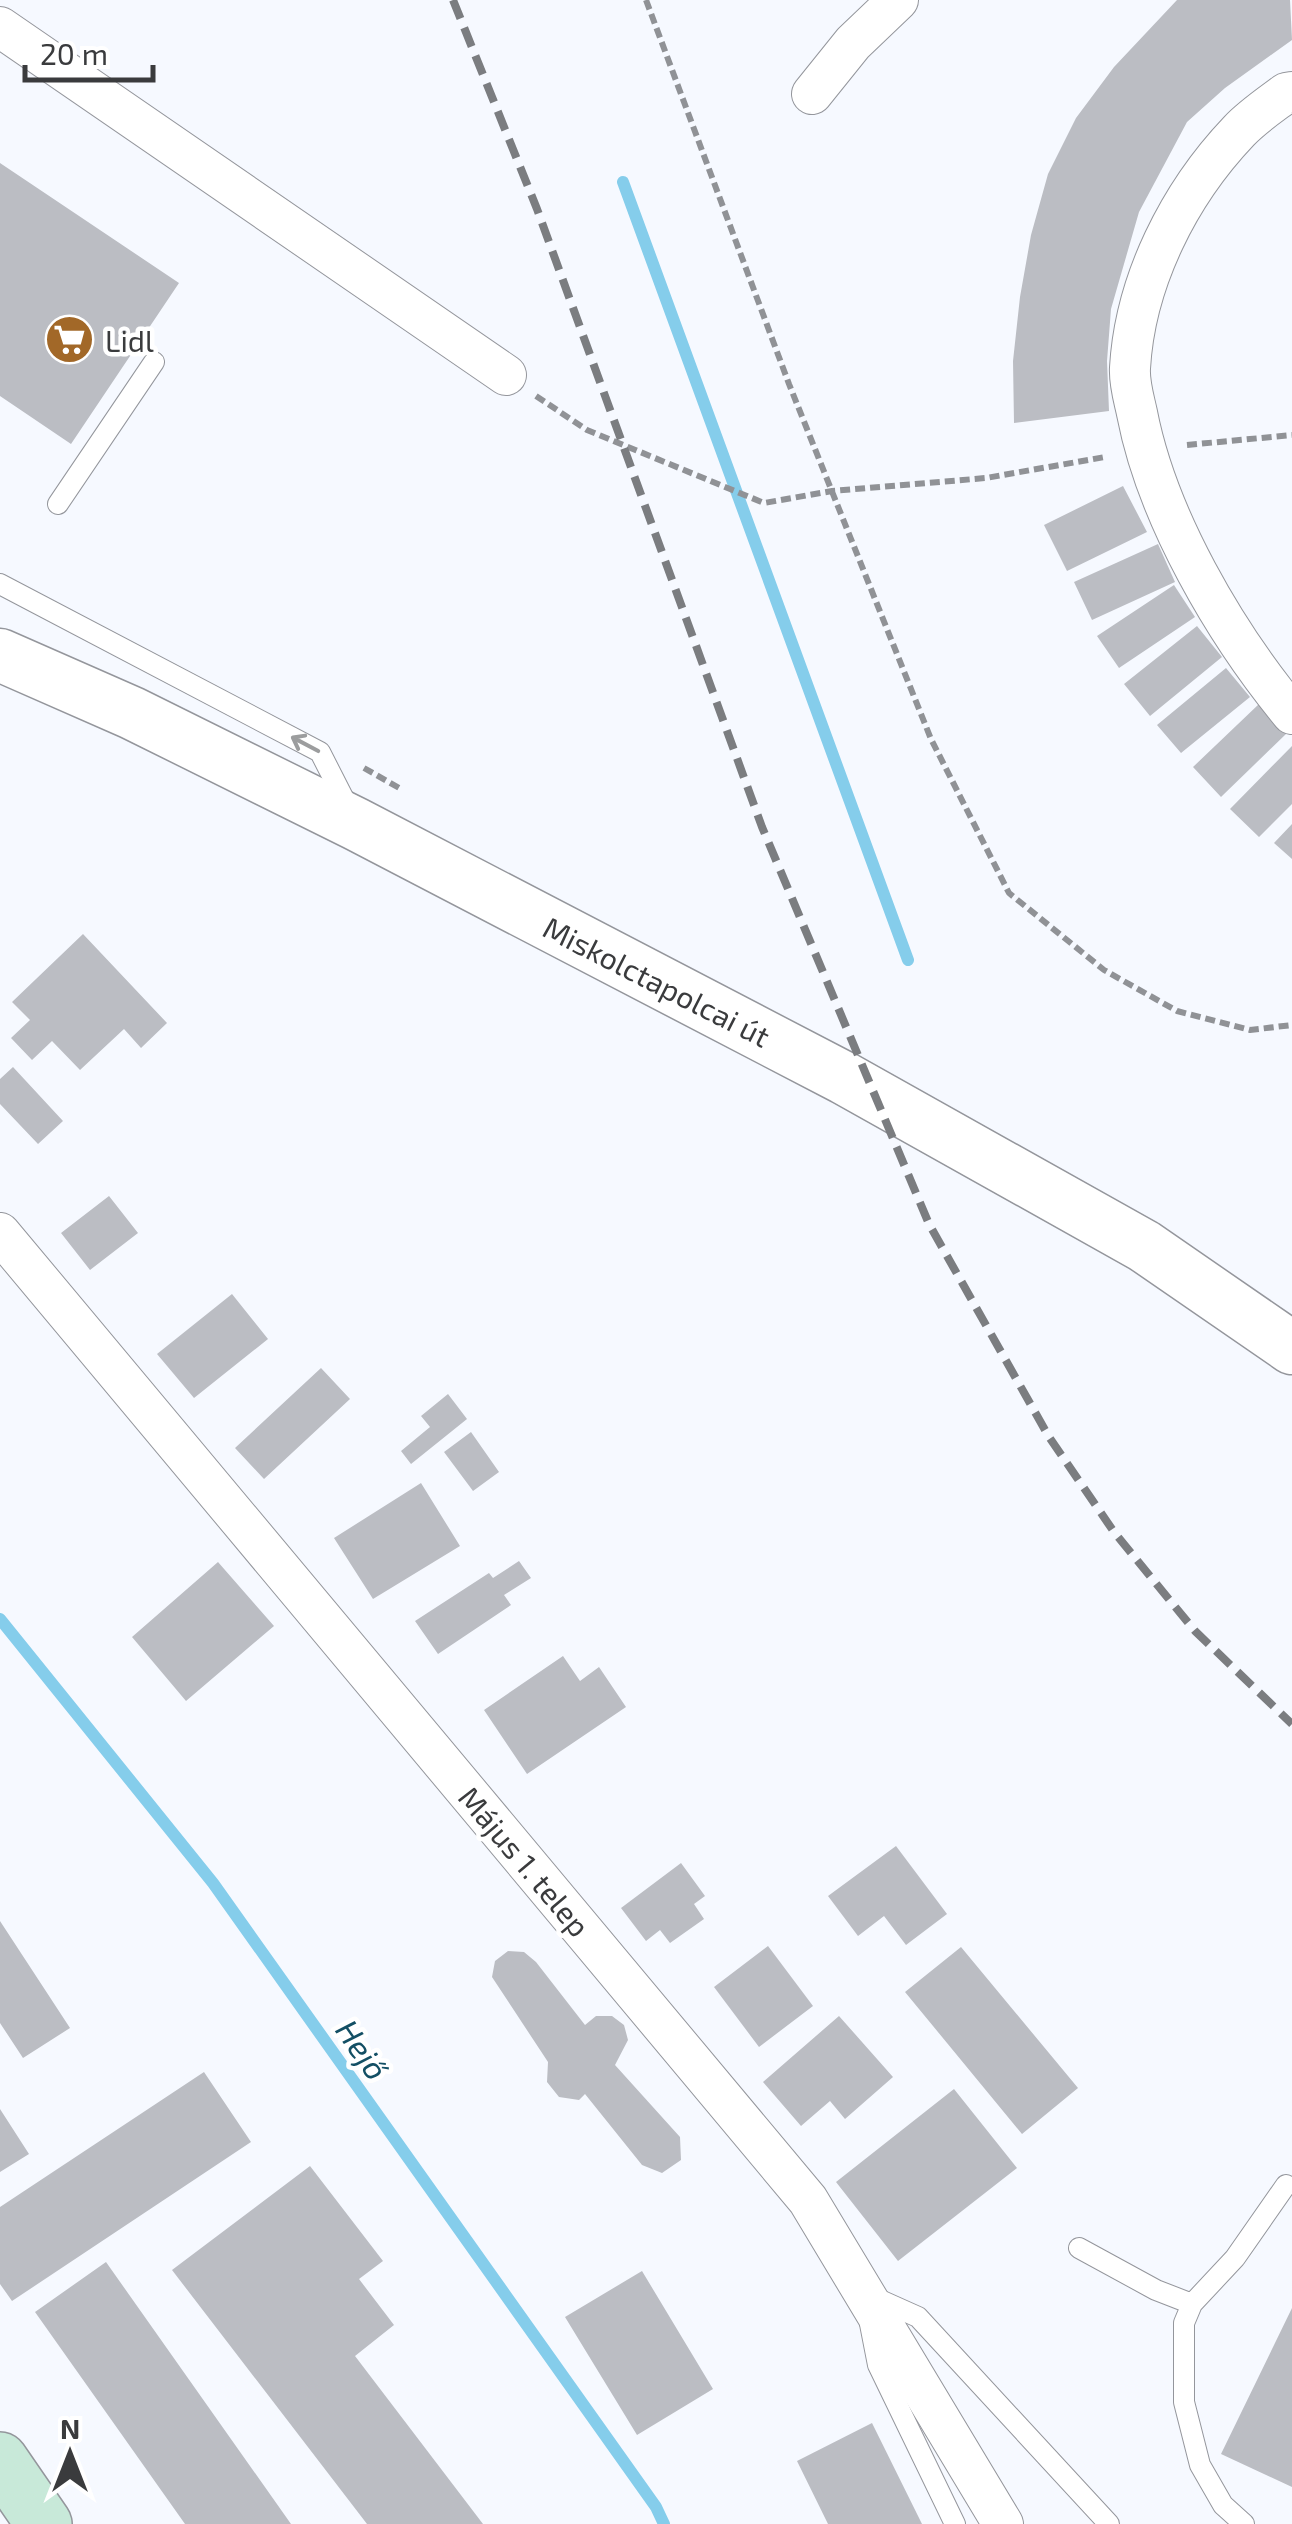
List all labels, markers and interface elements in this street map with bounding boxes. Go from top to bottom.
scale bar [25,20,152,82]
text: 20 m [40,35,108,71]
supermarket icon: Lidl [44,314,96,366]
place label: Lidl [105,322,154,358]
one-way arrow [291,734,321,753]
street label: Miskolctapolcai út [538,908,776,1054]
street label: Május 1. telep [452,1779,598,1943]
water label: Hejő [328,2012,397,2087]
north arrow [20,2404,120,2504]
text: N [60,2411,80,2445]

